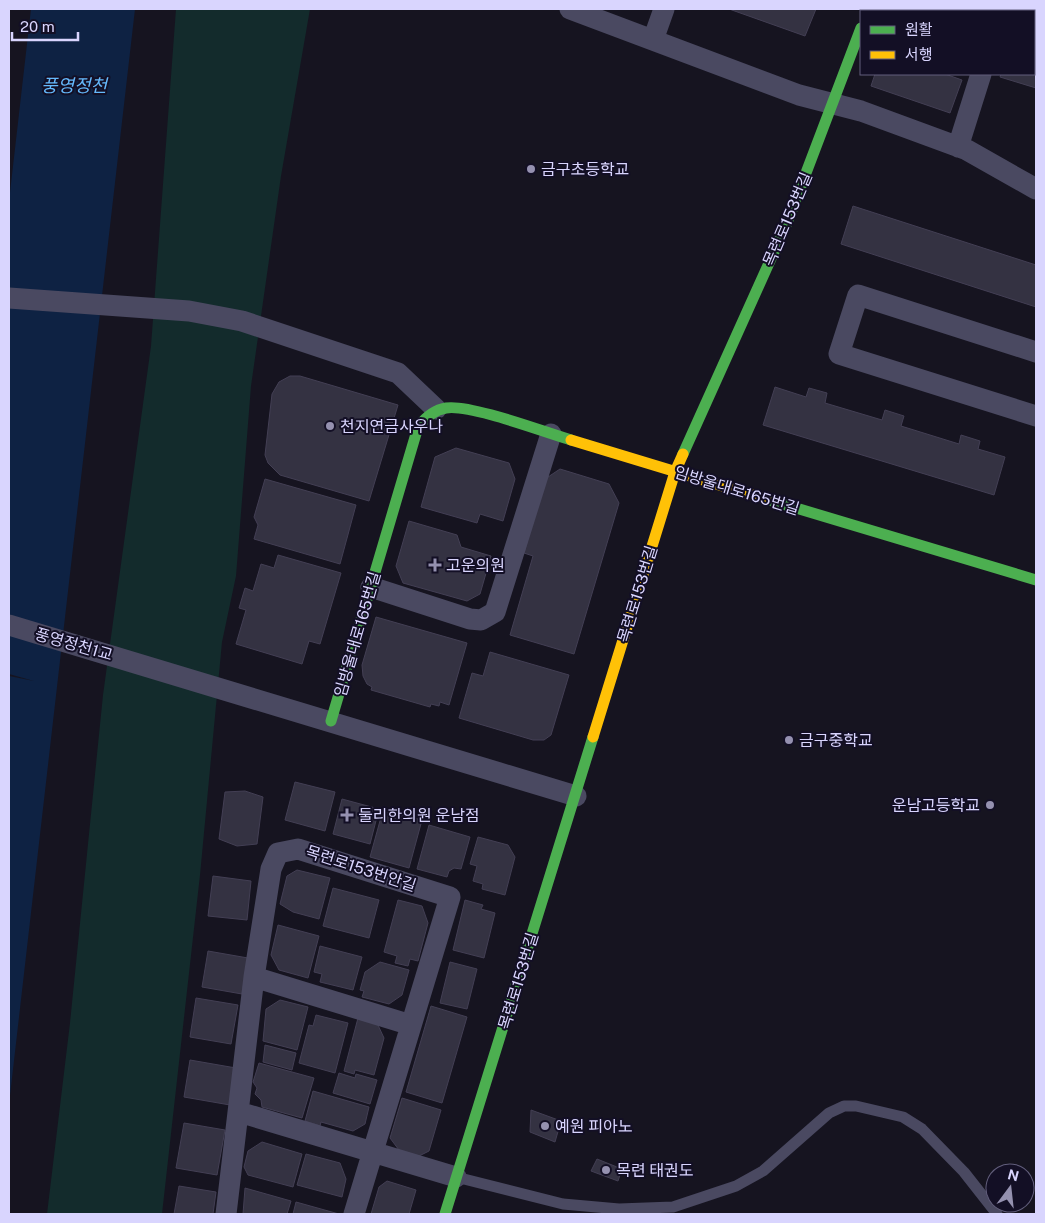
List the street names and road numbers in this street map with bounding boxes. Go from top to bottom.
street label: 목련로153번길 [759,169,816,269]
street label: 임방울대로165번길 [672,462,802,519]
street label: 목련로153번길 [614,543,661,645]
street label: 임방울대로165번길 [330,569,384,699]
street label: 풍영정천1교 [33,624,115,665]
street label: 목련로153번안길 [303,842,419,895]
street label: 목련로153번길 [495,930,542,1032]

